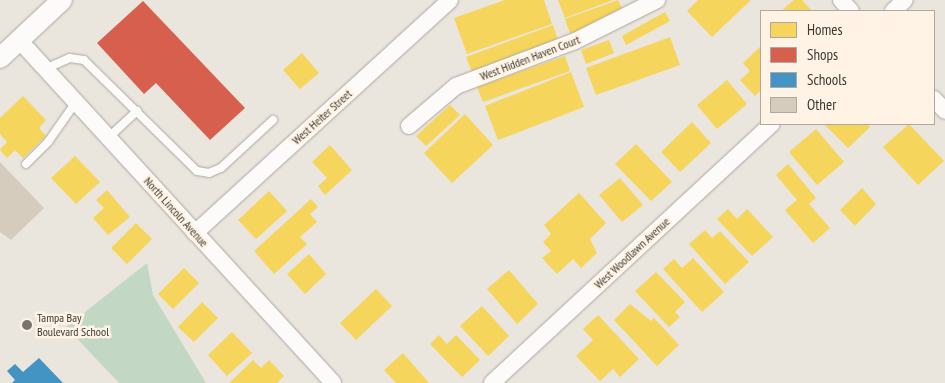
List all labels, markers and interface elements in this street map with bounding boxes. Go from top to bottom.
legend [760,10,935,125]
text: Homes [807,20,843,39]
street label: West Hidden Haven Court [478,32,582,84]
text: Shops [807,45,838,64]
text: Schools [807,70,847,89]
street label: West Heiter Street [289,86,355,148]
text: Other [807,95,836,114]
street label: North Lincoln Avenue [141,174,211,250]
street label: West Woodlawn Avenue [591,214,673,292]
place label: Tampa Bay Boulevard School [37,311,109,339]
marker: Tampa Bay Boulevard School [21,319,33,331]

